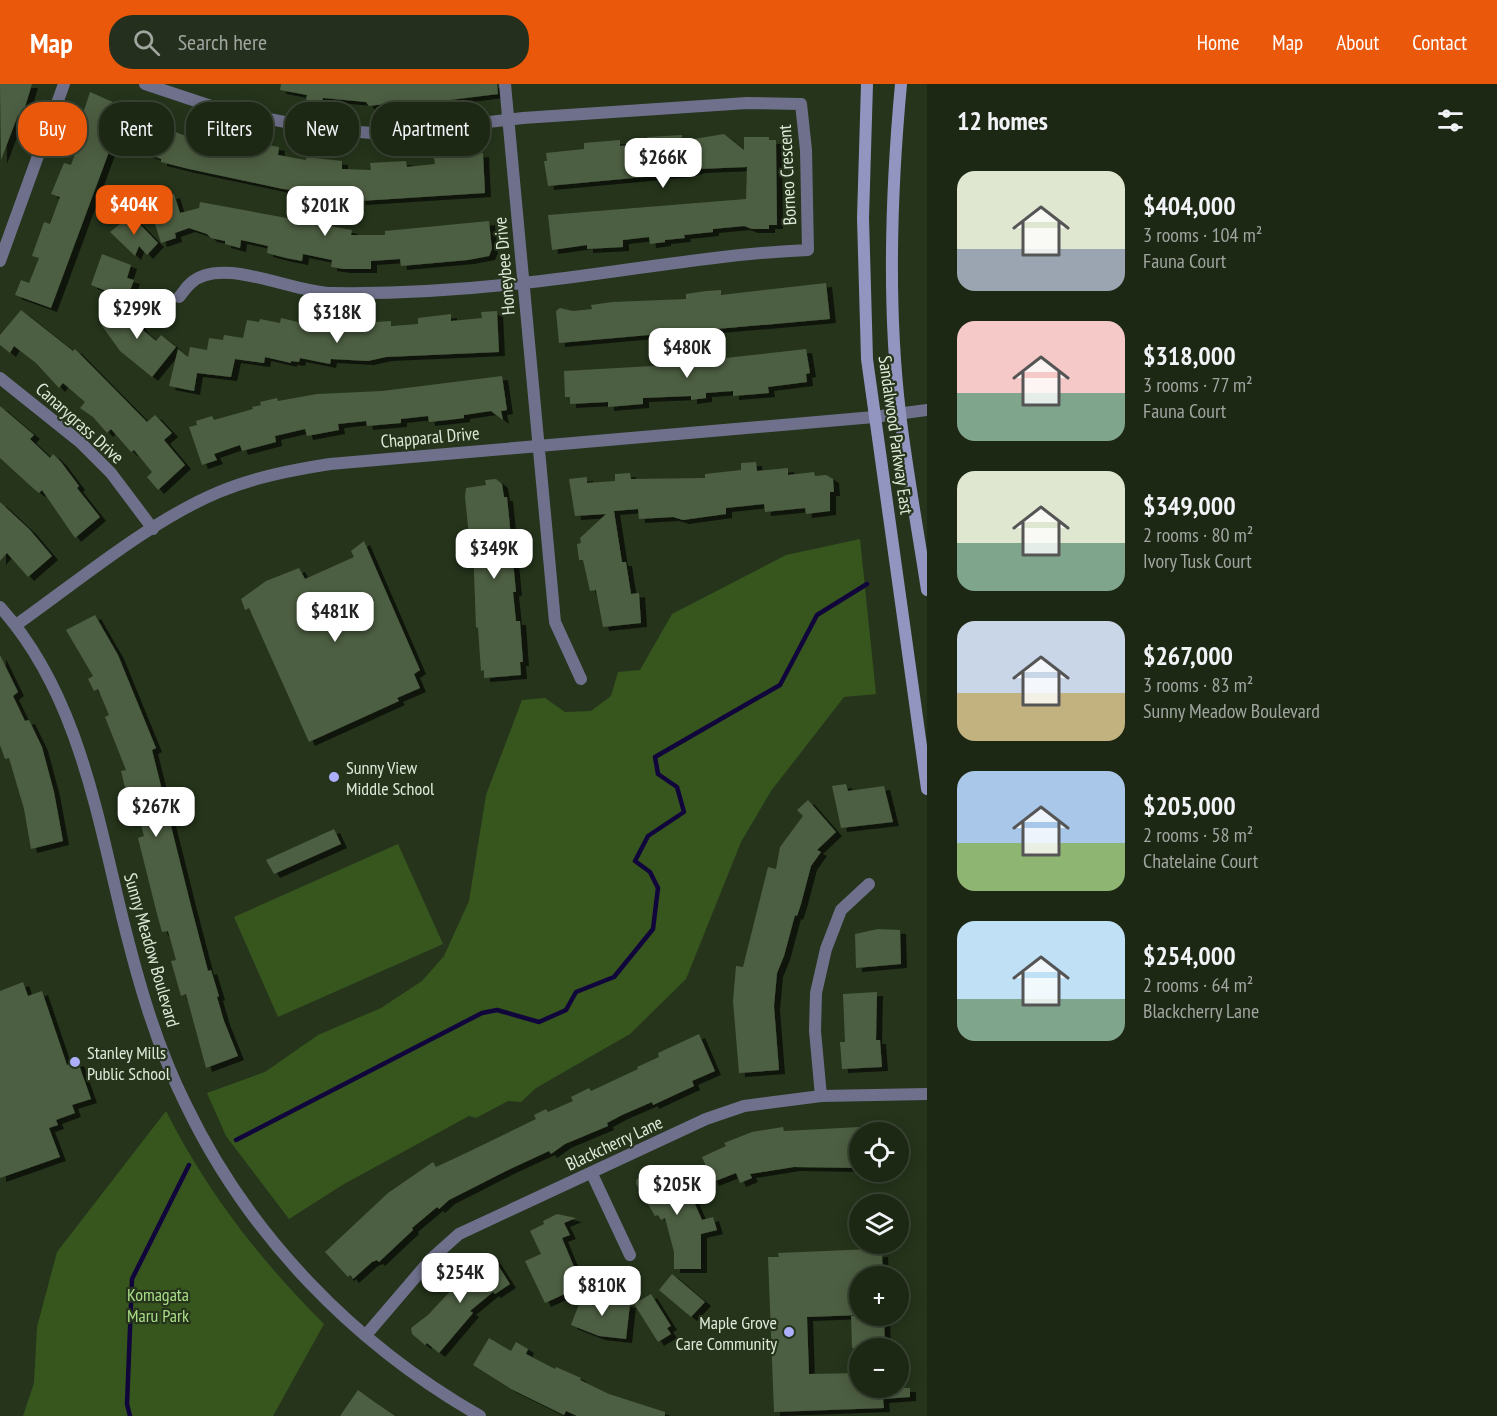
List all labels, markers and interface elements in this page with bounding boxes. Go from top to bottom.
search box [109,15,529,69]
text: Map [30,24,73,61]
icon: search [130,26,163,59]
text: Search here [178,28,267,56]
text: Home [1197,29,1239,56]
text: Map [1272,29,1303,56]
text: About [1336,29,1379,56]
text: Contact [1412,29,1467,56]
chip: Buy [18,102,87,156]
chip: Rent [99,102,174,156]
chip: Filters [186,102,273,156]
chip: New [285,102,359,156]
chip: Apartment [371,102,490,156]
text: 12 homes [957,104,1048,137]
icon: filters [1434,104,1467,137]
street label: Borneo Crescent [773,124,801,226]
pin: $266K [621,138,705,189]
text: $266K [639,144,687,170]
pin: $404K [92,185,176,236]
pin: $201K [283,186,367,237]
text: $404,000 [1143,189,1236,222]
text: $404K [110,191,158,217]
text: $201K [301,192,349,218]
icon: home [1005,195,1077,267]
street label: Honeybee Drive [488,216,520,316]
text: 3 rooms · 104 m² [1143,222,1262,248]
text: Fauna Court [1143,248,1226,274]
pin: $299K [95,289,179,340]
pin: $318K [295,293,379,344]
text: $299K [113,295,161,321]
text: $318K [313,299,361,325]
pin: $480K [645,328,729,379]
text: $480K [663,334,711,360]
text: $318,000 [1143,339,1236,372]
icon: home [1005,345,1077,417]
street label: Sandalwood Parkway East [873,354,919,516]
text: 3 rooms · 77 m² [1143,372,1253,398]
street label: Canarygrass Drive [31,377,129,469]
text: Fauna Court [1143,398,1226,424]
street label: Chapparal Drive [380,421,480,453]
text: $349,000 [1143,489,1236,522]
icon: home [1005,495,1077,567]
text: 2 rooms · 80 m² [1143,522,1253,548]
pin: $349K [452,529,536,580]
text: $349K [470,535,518,561]
text: Ivory Tusk Court [1143,548,1252,574]
pin: $481K [293,592,377,643]
text: $481K [311,598,359,624]
text: $267,000 [1143,639,1233,672]
icon: home [1005,645,1077,717]
text: 3 rooms · 83 m² [1143,672,1253,698]
text: Sunny Meadow Boulevard [1143,698,1320,724]
place label: Sunny View Middle School [346,756,435,800]
marker: Sunny View Middle School [327,770,341,784]
pin: $267K [114,787,198,838]
text: $205,000 [1143,789,1236,822]
text: $267K [132,793,180,819]
icon: home [1005,795,1077,867]
text: 2 rooms · 58 m² [1143,822,1253,848]
text: Chatelaine Court [1143,848,1258,874]
street label: Sunny Meadow Boulevard [119,870,185,1030]
text: $254,000 [1143,939,1236,972]
icon: home [1005,945,1077,1017]
text: 2 rooms · 64 m² [1143,972,1253,998]
text: Blackcherry Lane [1143,998,1259,1024]
place label: Stanley Mills Public School [87,1041,171,1085]
marker: Stanley Mills Public School [68,1055,82,1069]
street label: Blackcherry Lane [562,1110,666,1176]
map controls [849,1122,909,1398]
button: locate [849,1122,909,1182]
pin: $205K [635,1165,719,1216]
text: $205K [653,1171,701,1197]
button: layers [849,1194,909,1254]
pin: $254K [418,1253,502,1304]
text: $254K [436,1259,484,1285]
pin: $810K [560,1266,644,1317]
button: + [849,1266,909,1326]
text: $810K [578,1272,626,1298]
park label: Komagata Maru Park [127,1283,189,1327]
place label: Maple Grove Care Community [675,1311,777,1355]
marker: Maple Grove Care Community [782,1325,796,1339]
button: − [849,1338,909,1398]

